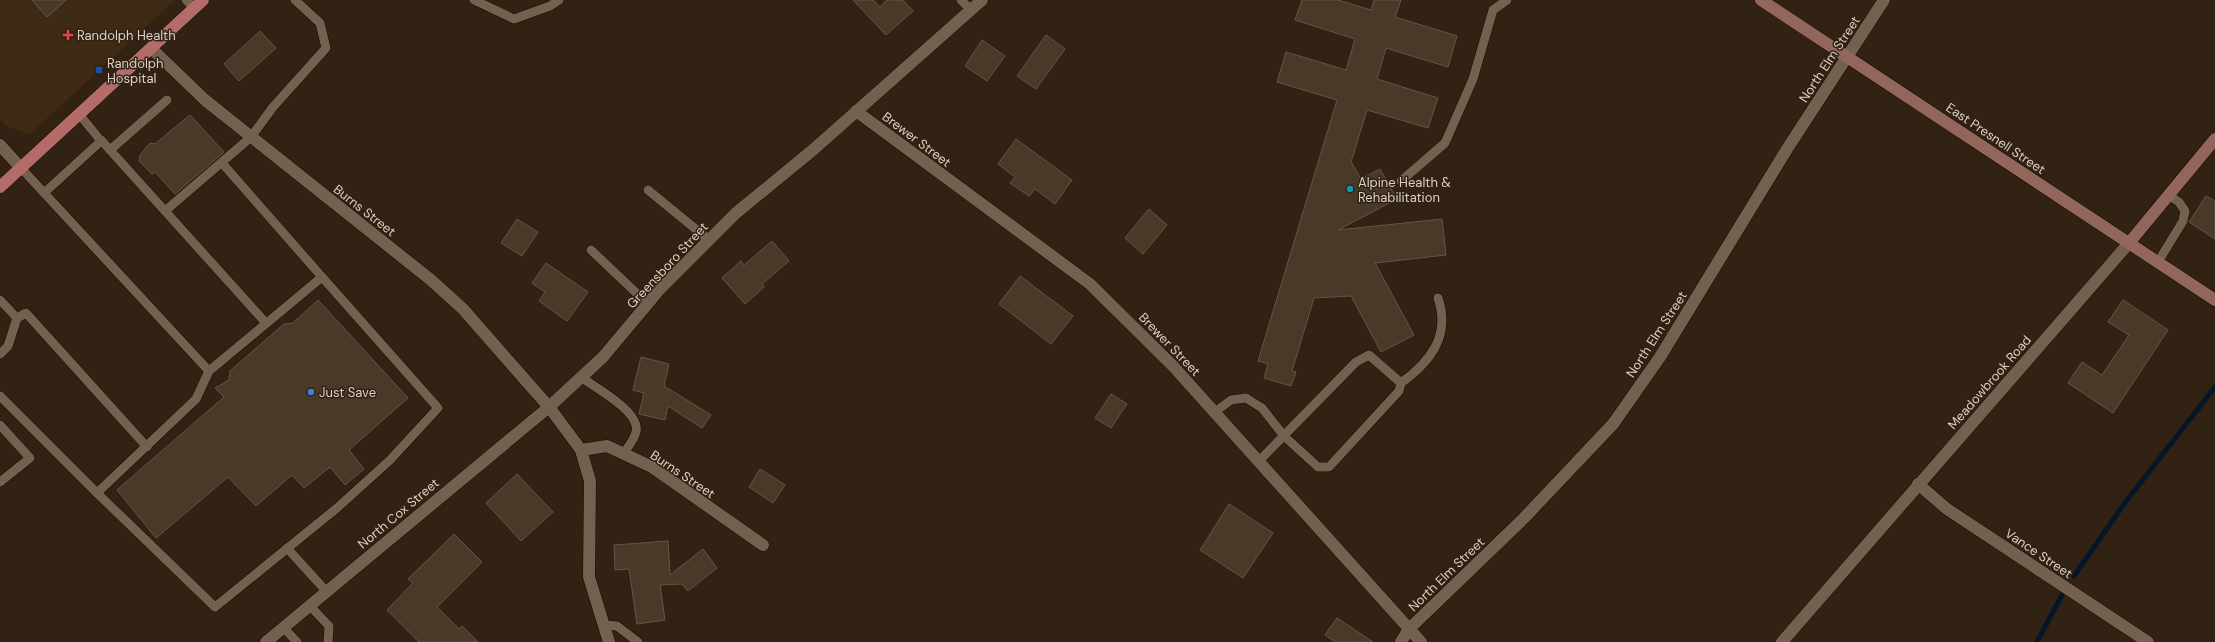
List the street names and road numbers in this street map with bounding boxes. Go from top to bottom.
street label: North Elm Street [1795,13,1864,106]
street label: East Presnell Street [1943,99,2049,178]
street label: Brewer Street [879,108,954,171]
street label: Burns Street [330,181,399,240]
street label: Greensboro Street [623,219,712,312]
street label: North Elm Street [1622,288,1691,381]
street label: Brewer Street [1135,309,1204,380]
street label: Meadowbrook Road [1944,332,2035,433]
street label: Burns Street [647,447,718,502]
street label: North Cox Street [354,474,442,552]
street label: Vance Street [2002,525,2076,582]
street label: North Elm Street [1405,534,1488,615]

